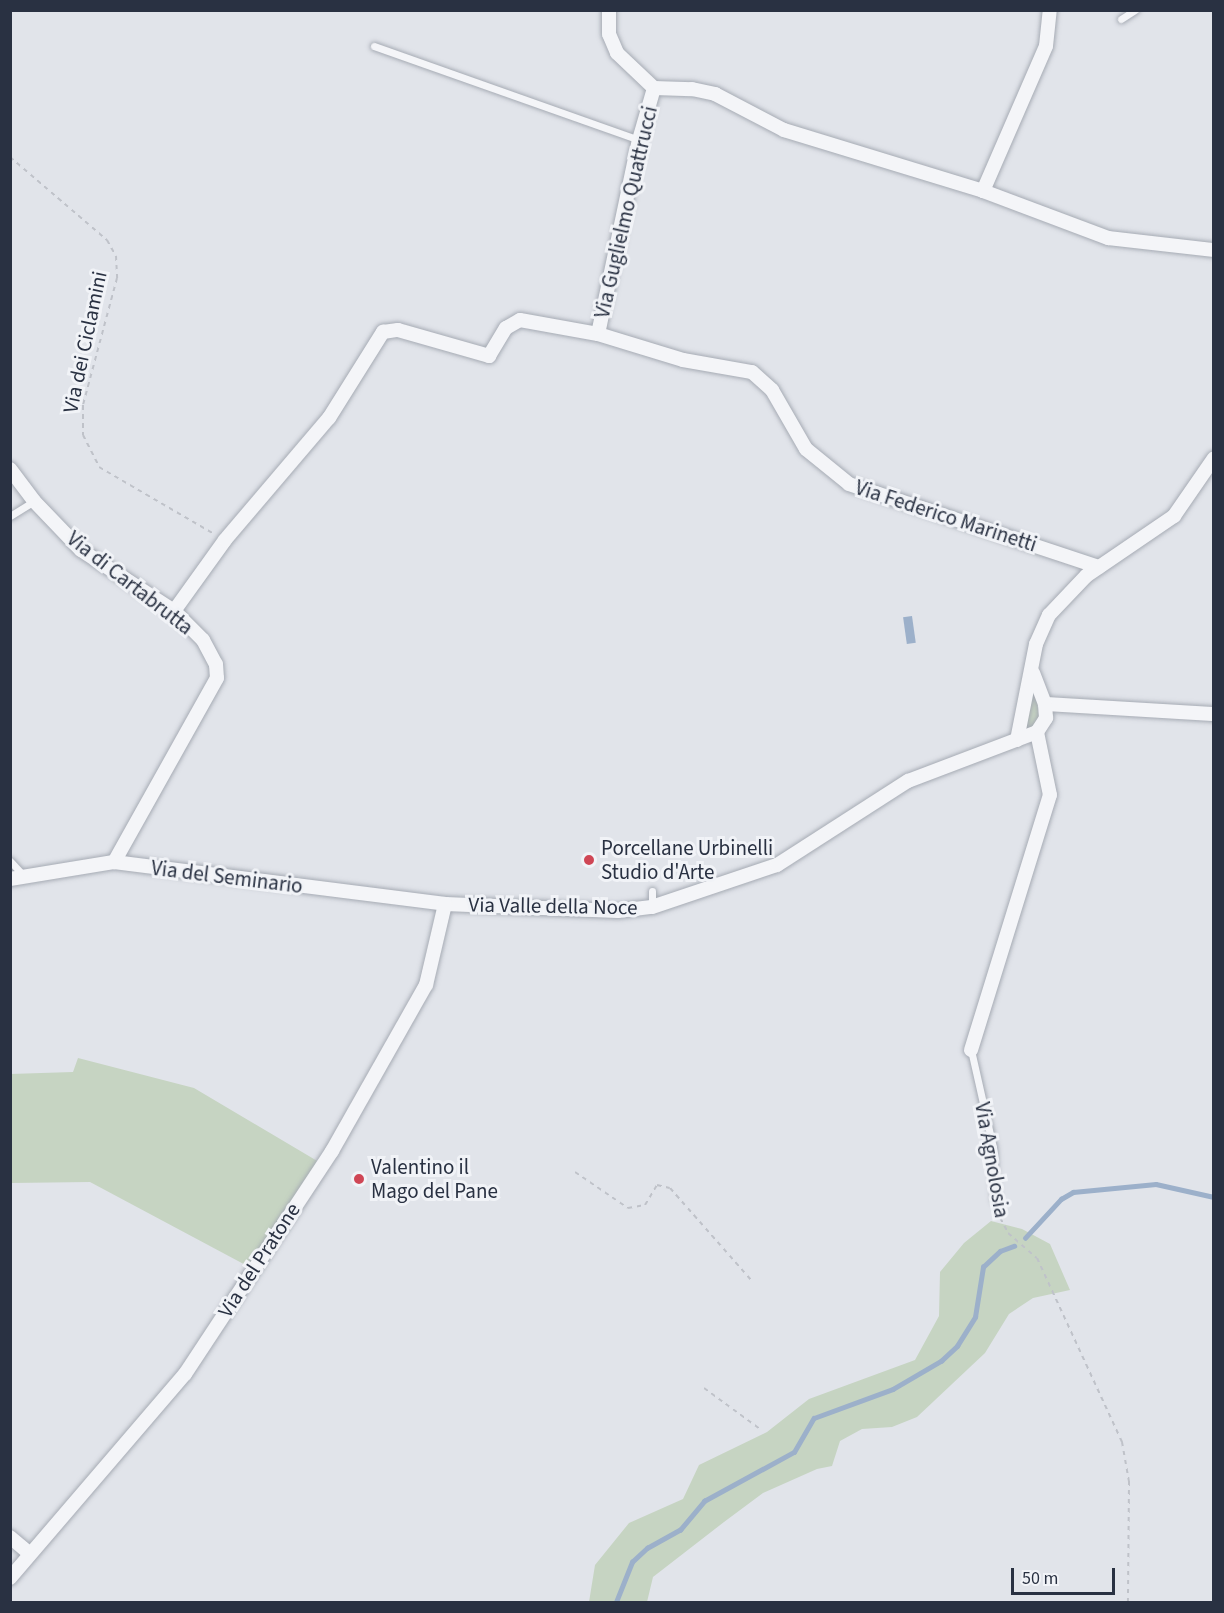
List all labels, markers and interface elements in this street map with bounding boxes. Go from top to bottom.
street label: Via Guglielmo Quattrucci [589,103,663,321]
street label: Via dei Ciclamini [58,269,112,415]
street label: Via Federico Marinetti [852,475,1040,557]
street label: Via di Cartabrutta [62,526,198,640]
place label: Porcellane Urbinelli Studio d'Arte [601,835,773,885]
marker: Porcellane Urbinelli Studio d'Arte [582,853,596,867]
street label: Via del Seminario [150,855,304,899]
street label: Via Valle della Noce [468,892,638,920]
street label: Via Agnolosia [969,1100,1015,1220]
place label: Valentino il Mago del Pane [371,1154,498,1204]
marker: Valentino il Mago del Pane [352,1172,366,1186]
street label: Via del Pratone [213,1198,305,1322]
scale bar [1014,1556,1118,1594]
text: 50 m [1022,1566,1058,1591]

